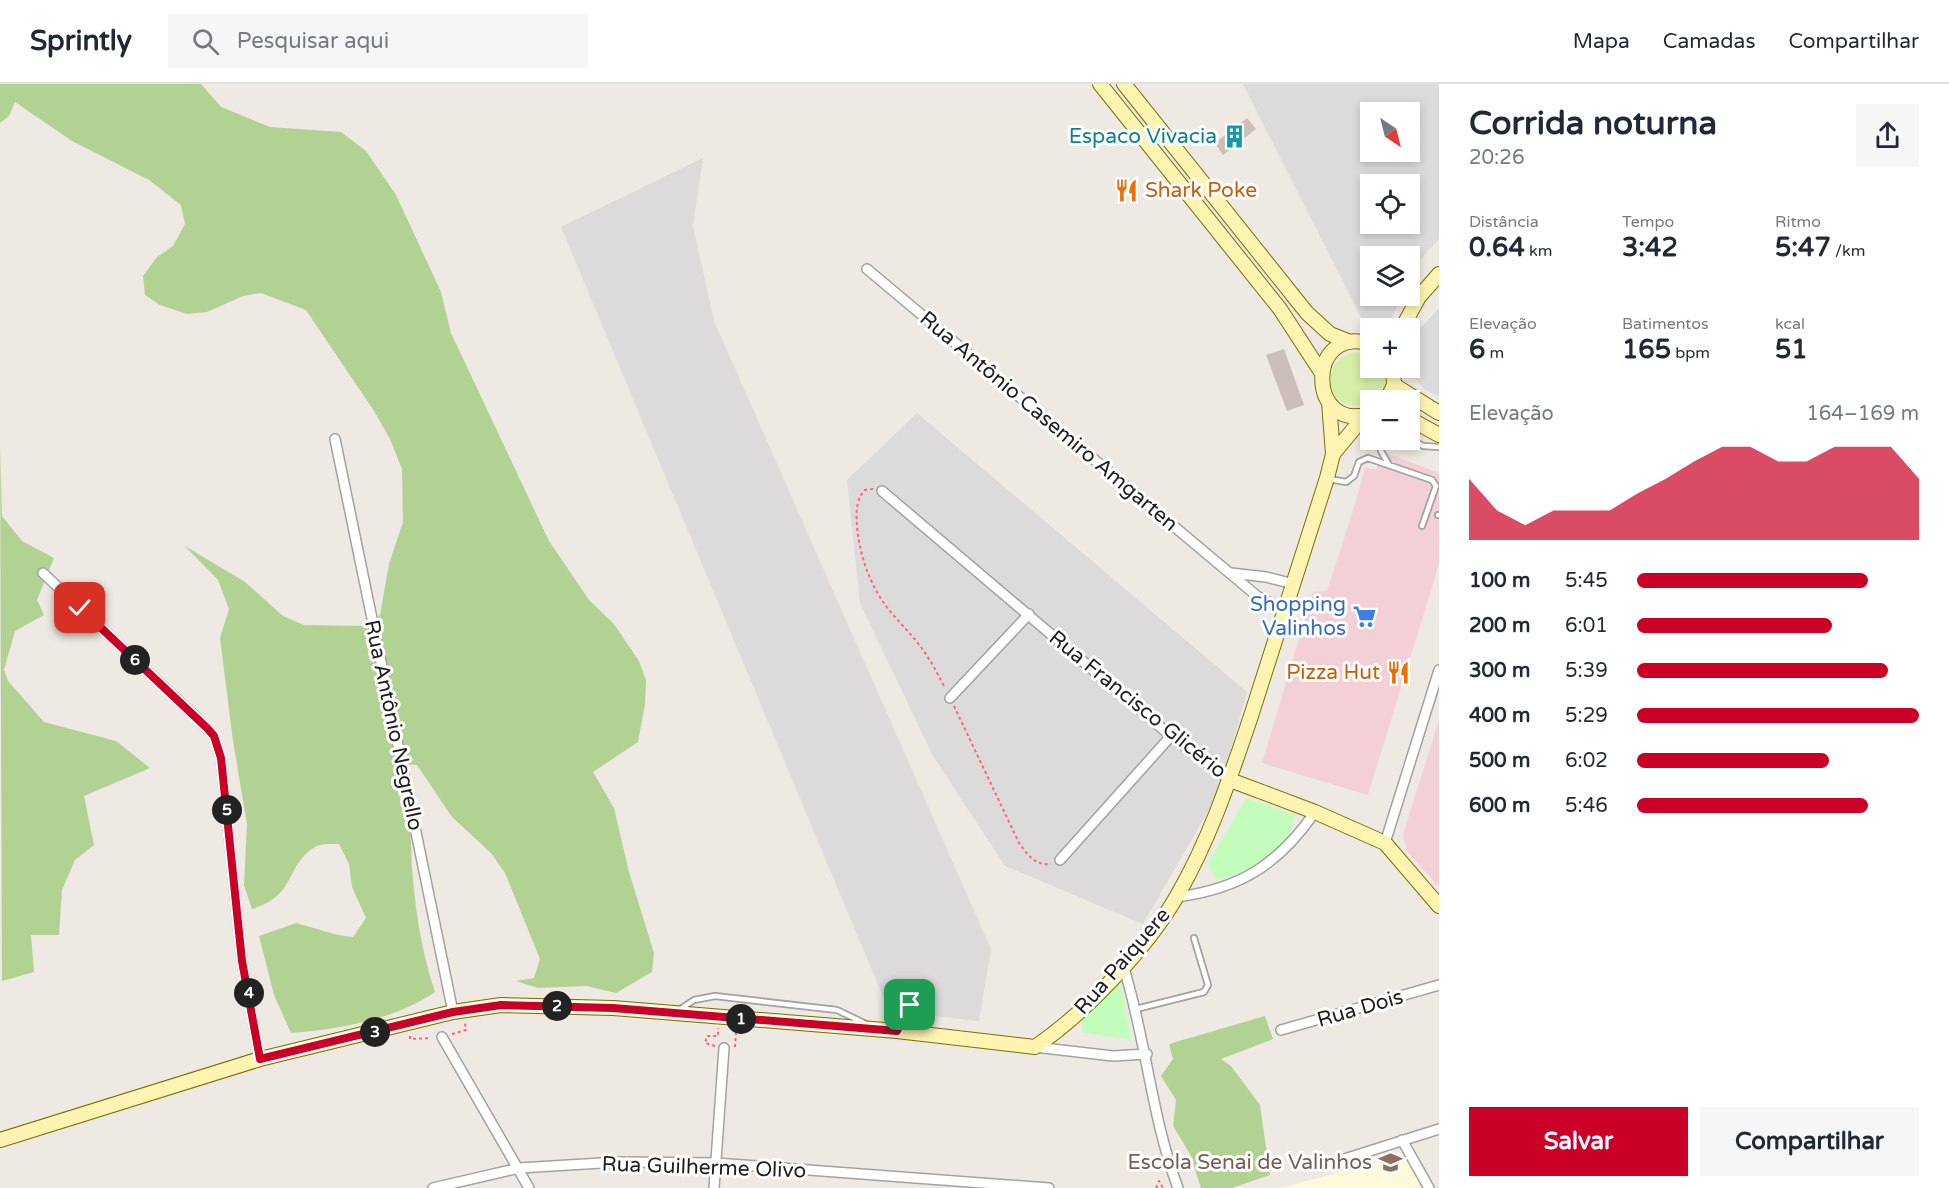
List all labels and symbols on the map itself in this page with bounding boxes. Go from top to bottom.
north arrow [1360,102,1420,162]
building icon: Espaco Vivacia [1222,123,1248,149]
place label: Espaco Vivacia [1069,124,1217,149]
restaurant icon: Shark Poke [1114,177,1140,203]
place label: Shark Poke [1145,178,1257,203]
street label: Rua Antônio Casemiro Amgarten [915,306,1183,537]
pin [54,582,105,633]
place label: Shopping Valinhos [1250,592,1346,641]
supermarket icon: Shopping Valinhos [1351,603,1377,629]
street label: Rua Antônio Negrello [359,618,428,833]
street label: Rua Francisco Glicério [1044,625,1231,784]
pin: 6 [120,645,150,675]
restaurant icon: Pizza Hut [1385,659,1411,685]
place label: Pizza Hut [1286,660,1380,685]
pin: 5 [212,795,242,825]
street label: Rua Paiquere [1069,903,1176,1020]
pin: 4 [234,978,264,1008]
pin [884,979,935,1030]
street label: Rua Dois [1314,984,1406,1033]
pin: 2 [542,991,572,1021]
pin: 1 [726,1004,756,1034]
pin: 3 [360,1017,390,1047]
school or university icon: Escola Senai de Valinhos [1377,1149,1403,1175]
place label: Escola Senai de Valinhos [1127,1150,1372,1175]
street label: Rua Guilherme Olivo [601,1151,807,1184]

